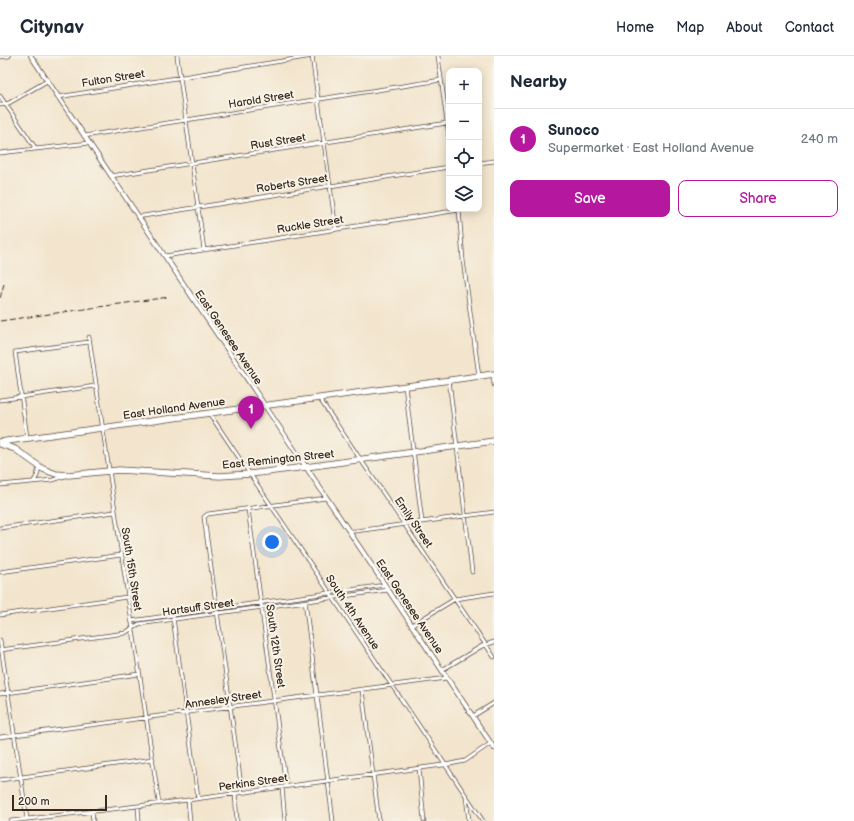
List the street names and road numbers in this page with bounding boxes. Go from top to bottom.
street label: Fulton Street [81,67,146,90]
street label: Harold Street [228,88,295,111]
street label: Rust Street [250,131,307,152]
street label: Roberts Street [255,171,330,196]
street label: Ruckle Street [276,213,345,236]
street label: East Genesee Avenue [192,288,265,387]
street label: East Holland Avenue [122,395,226,422]
street label: East Remington Street [222,447,335,472]
street label: Emily Street [392,494,436,551]
street label: South 15th Street [118,526,145,612]
street label: East Genesee Avenue [373,557,446,656]
street label: South 4th Avenue [323,572,383,653]
street label: Hartsuff Street [161,596,235,619]
street label: South 12th Street [263,603,288,689]
street label: Annesley Street [184,688,263,711]
street label: Perkins Street [218,771,289,794]

